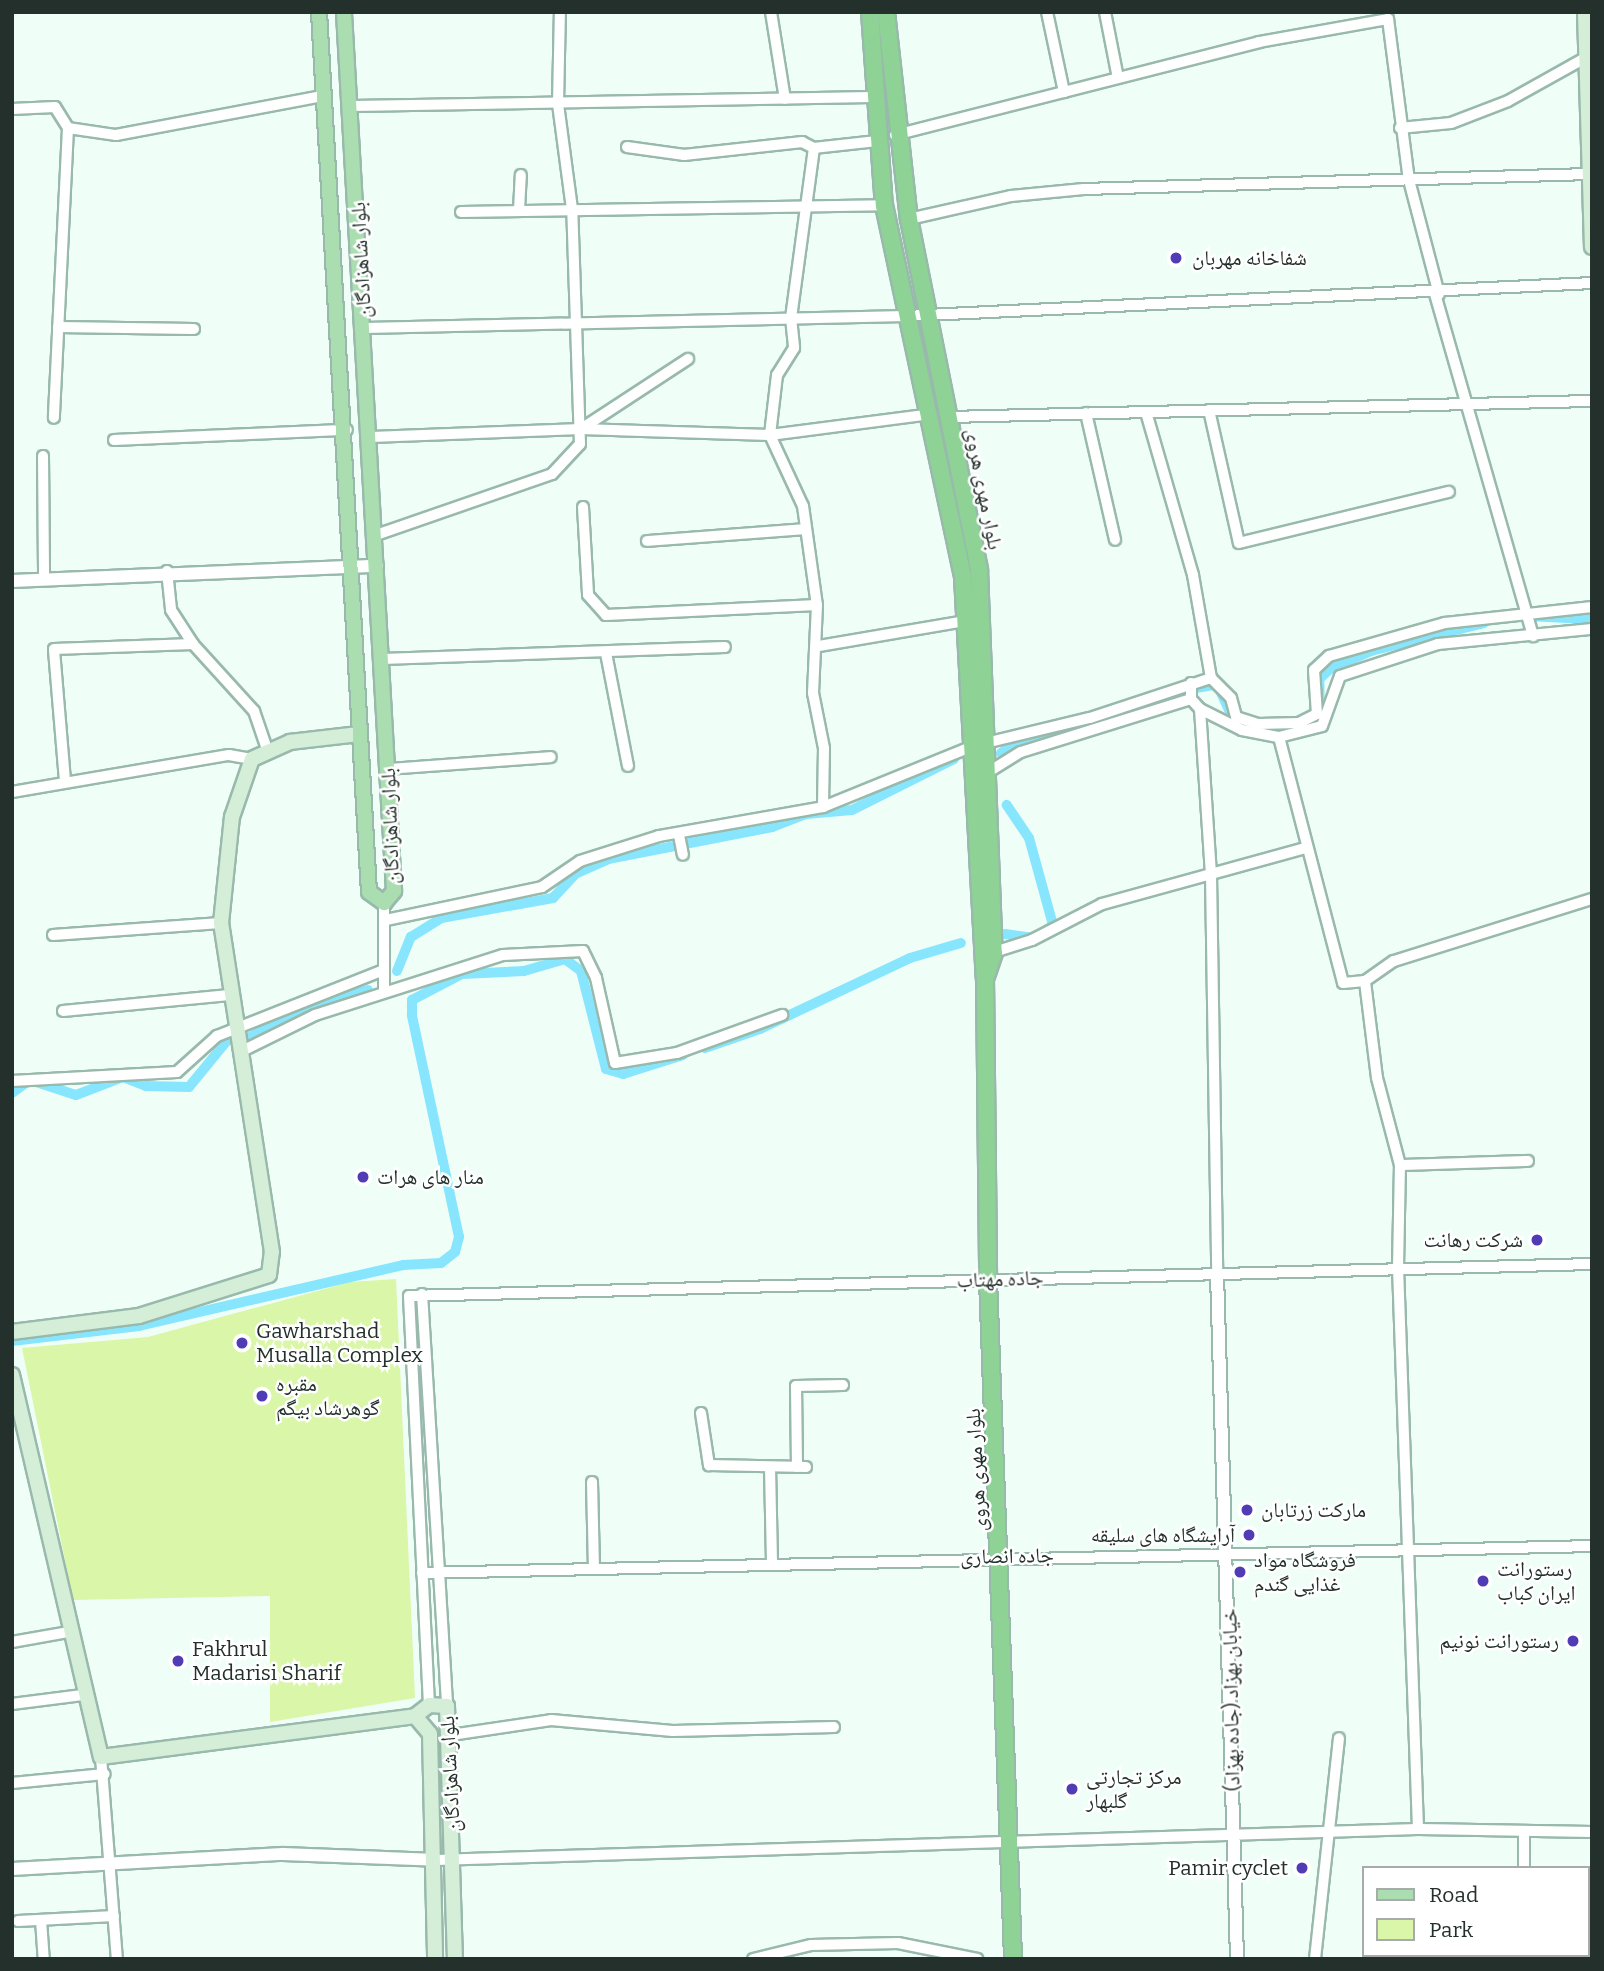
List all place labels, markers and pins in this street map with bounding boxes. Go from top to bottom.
place label: شفاخانه مهربان [1192,245,1307,271]
marker: شفاخانه مهربان [1166,248,1186,268]
place label: منار های هرات [377,1164,484,1190]
marker: منار های هرات [355,1169,371,1185]
place label: شرکت رهانت [1424,1227,1523,1253]
marker: شرکت رهانت [1529,1232,1545,1248]
place label: Gawharshad Musalla Complex [256,1318,423,1368]
marker: Gawharshad Musalla Complex [234,1335,250,1351]
place label: مقبره گوهرشاد بیگم [276,1371,380,1421]
marker: مقبره گوهرشاد بیگم [254,1388,270,1404]
place label: مارکت زرتابان [1261,1497,1366,1523]
marker: مارکت زرتابان [1239,1502,1255,1518]
place label: آرایشگاه های سلیقه [1091,1522,1235,1548]
marker: آرایشگاه های سلیقه [1241,1527,1257,1543]
place label: فروشگاه مواد غذایی گندم [1254,1547,1356,1597]
place label: رستورانت ایران کباب [1497,1556,1576,1606]
marker: فروشگاه مواد غذایی گندم [1232,1564,1248,1580]
marker: رستورانت ایران کباب [1475,1573,1491,1589]
place label: رستورانت نونیم [1439,1628,1559,1654]
marker: رستورانت نونیم [1565,1633,1581,1649]
place label: Fakhrul Madarisi Sharif [192,1636,341,1686]
marker: Fakhrul Madarisi Sharif [170,1653,186,1669]
place label: مرکز تجارتی گلبهار [1086,1764,1182,1814]
marker: مرکز تجارتی گلبهار [1064,1781,1080,1797]
place label: Pamir cyclet [1168,1855,1288,1881]
marker: Pamir cyclet [1294,1860,1310,1876]

